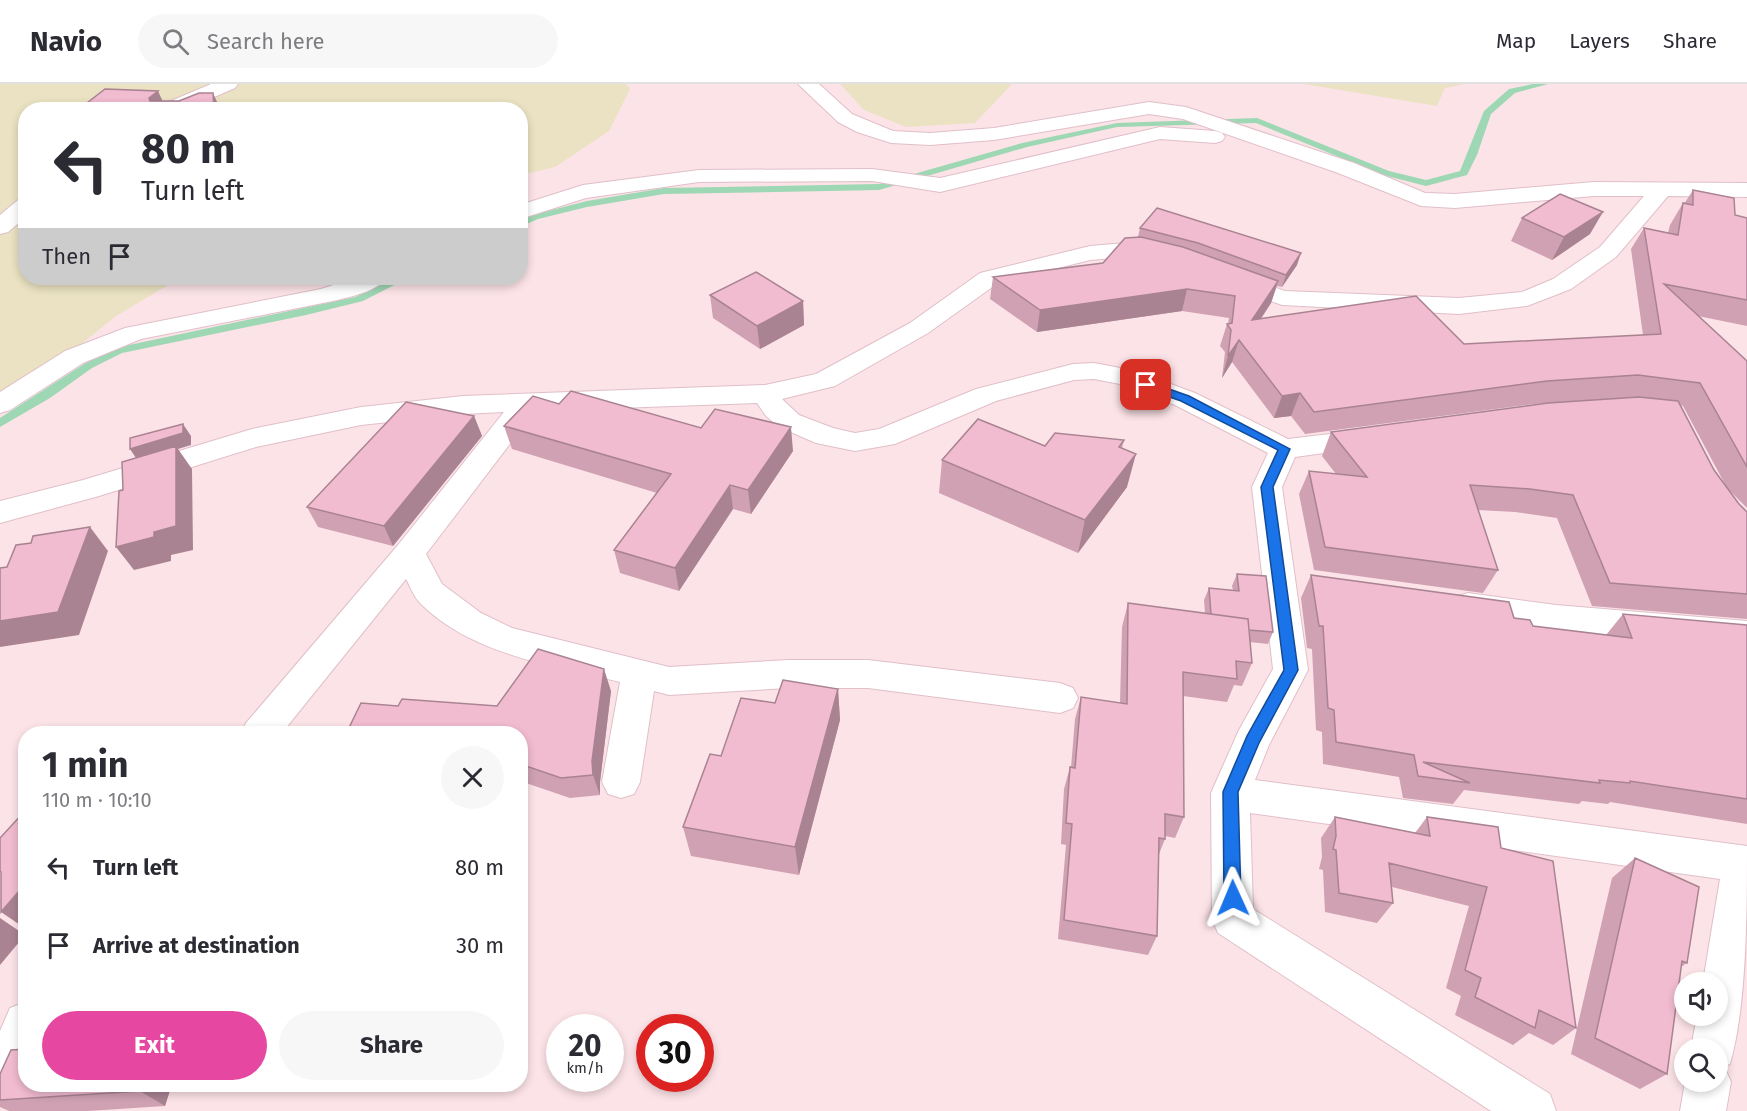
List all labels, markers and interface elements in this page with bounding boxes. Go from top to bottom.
search box [138,14,558,68]
text: Navio [30,25,102,58]
icon: search [159,25,192,58]
text: Search here [207,28,325,55]
text: Map [1496,28,1536,54]
text: Layers [1569,28,1630,54]
text: Share [1663,28,1717,54]
text: 80 m [141,124,235,174]
icon: left [42,126,120,204]
text: Turn left [141,175,244,207]
icon: arrive [103,240,136,273]
text: Then [42,243,91,270]
pin [1120,359,1171,410]
icon: arrive [1129,368,1162,401]
text: 1 min [42,743,129,787]
button: close [441,746,504,809]
text: 110 m · 10:10 [42,788,152,812]
icon: left [42,851,75,884]
text: Turn left [93,854,178,881]
text: 80 m [455,854,504,881]
position arrow [1201,866,1265,930]
icon: arrive [42,929,75,962]
text: Arrive at destination [93,932,300,959]
text: 30 m [456,932,504,959]
map controls [1674,972,1728,1092]
button: sound [1674,972,1728,1026]
button: Exit [42,1011,267,1080]
button: Share [279,1011,504,1080]
speed limit sign: 30 [636,1014,714,1092]
text: 20 [568,1028,602,1064]
button: search [1674,1038,1728,1092]
text: km/h [566,1059,604,1077]

